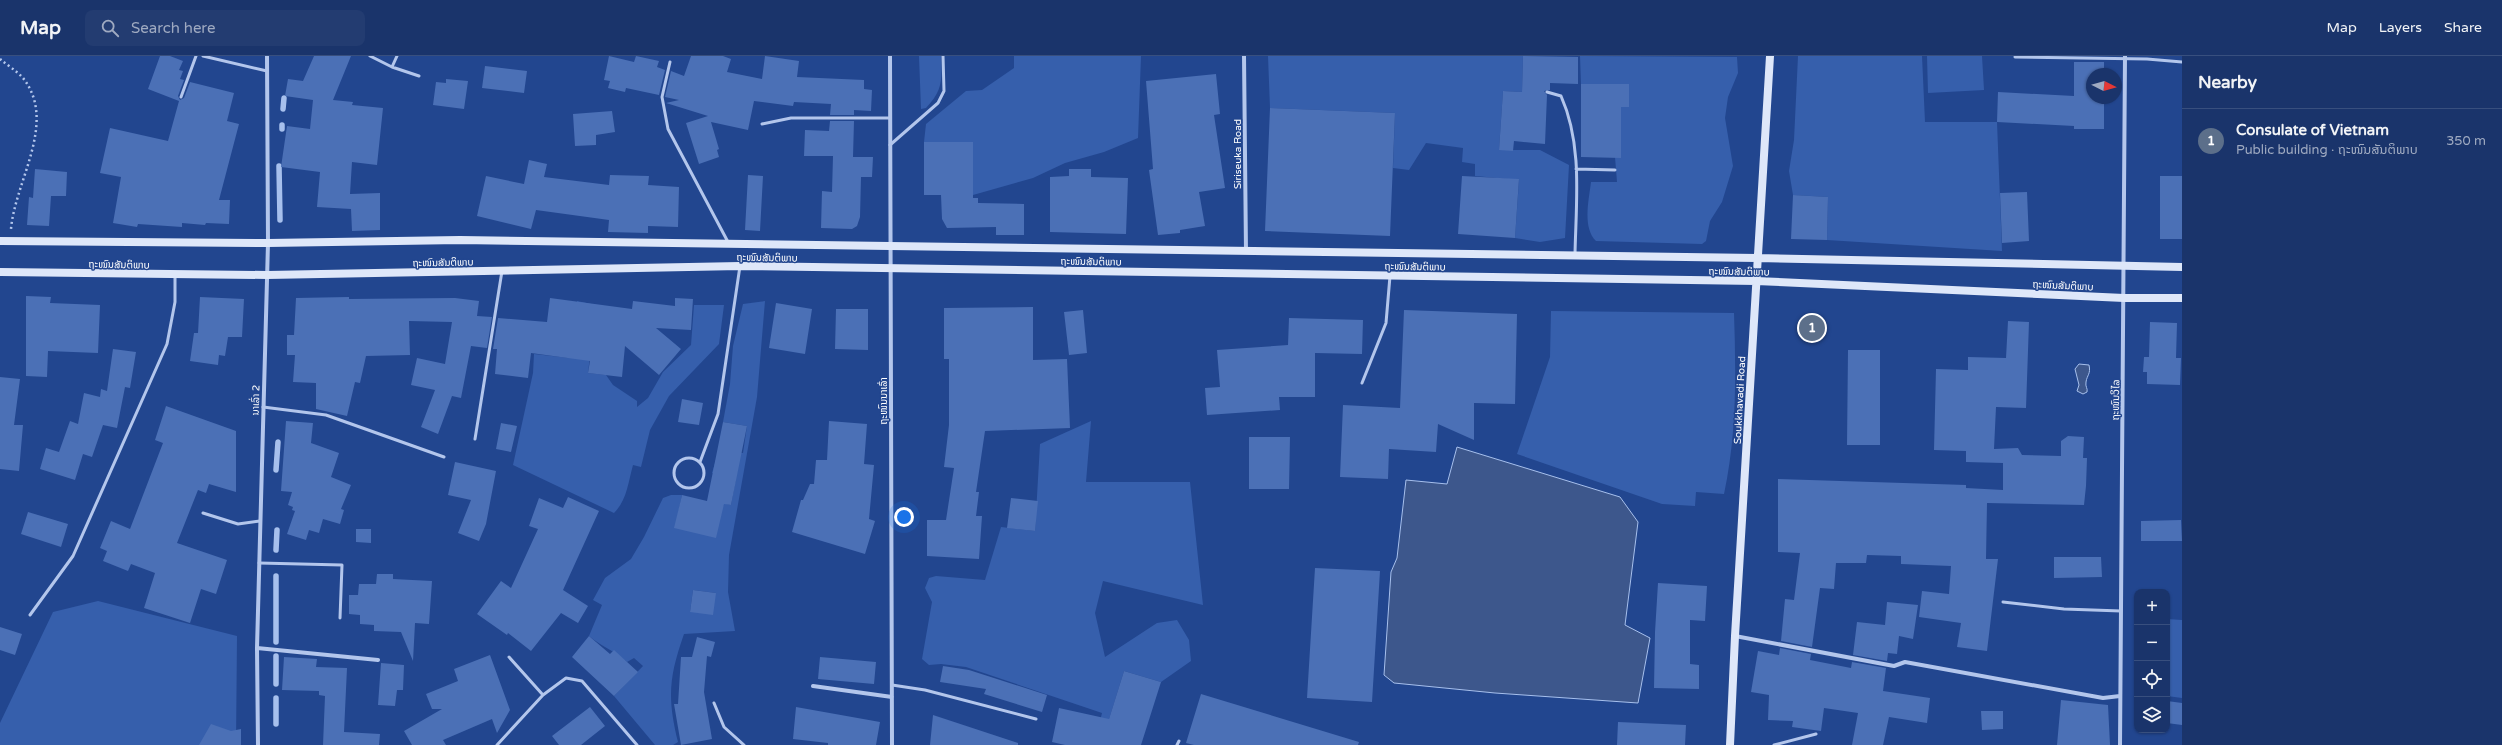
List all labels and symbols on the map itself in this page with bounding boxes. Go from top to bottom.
north arrow [2086,68,2122,104]
street label: Siriseuka Road [1232,119,1244,189]
street label: ຖະໜົນສັນຕິພາບ [736,251,798,265]
street label: ຖະໜົນສັນຕິພາບ [1060,255,1122,269]
street label: ຖະໜົນສັນຕິພາບ [412,256,474,270]
street label: ຖະໜົນສັນຕິພາບ [88,258,150,272]
street label: ຖະໜົນສັນຕິພາບ [1384,260,1446,274]
street label: ຖະໜົນສັນຕິພາບ [1708,265,1770,279]
street label: ຖະໜົນສັນຕິພາບ [2032,278,2094,294]
pin: 1 [1799,313,1825,343]
street label: Soukkhavadi Road [1732,356,1748,444]
street label: ຖະໜົນນາເລົ່າ [877,377,890,425]
street label: ຖະໜົນວິໄລ [2110,379,2122,421]
street label: ນາເລົ່າ 2 [248,384,263,416]
your location [894,507,914,527]

